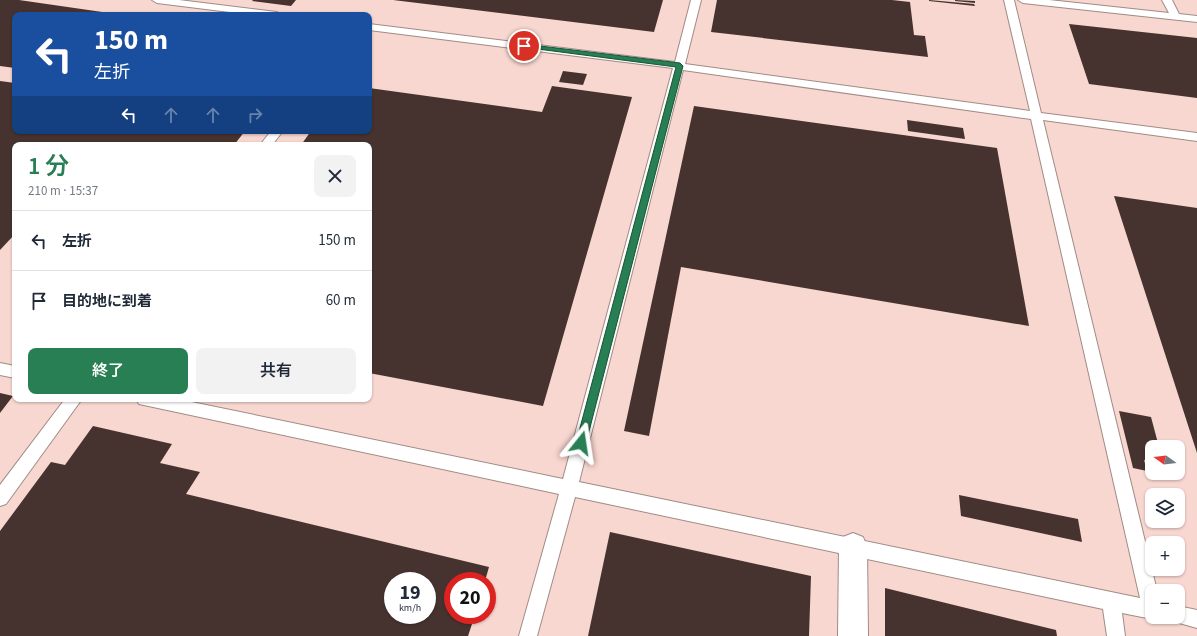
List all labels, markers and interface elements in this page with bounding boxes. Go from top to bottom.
text: 150 m [94,20,168,60]
icon: left [28,28,80,80]
pin [507,29,541,63]
icon: arrive [513,35,535,57]
text: 左折 [94,60,130,85]
icon: left [118,104,140,126]
icon: ahead [160,104,182,126]
icon: ahead [202,104,224,126]
icon: right [244,104,266,126]
text: 1 分 [28,149,69,184]
button: close [314,155,356,197]
text: 210 m · 15:37 [28,182,98,200]
icon: left [28,230,50,252]
text: 150 m [318,230,356,251]
text: 左折 [62,231,92,252]
icon: arrive [28,290,50,312]
text: 60 m [326,290,356,311]
text: 目的地に到着 [62,291,152,312]
button: 終了 [28,348,188,394]
button: 共有 [196,348,356,394]
position arrow [560,422,602,464]
north arrow [1145,440,1185,480]
map controls [1145,440,1185,624]
button: layers [1145,488,1185,528]
button: + [1145,536,1185,576]
speed limit sign: 20 [444,572,496,624]
text: 19 [399,579,421,607]
button: − [1145,584,1185,624]
text: km/h [399,601,421,615]

